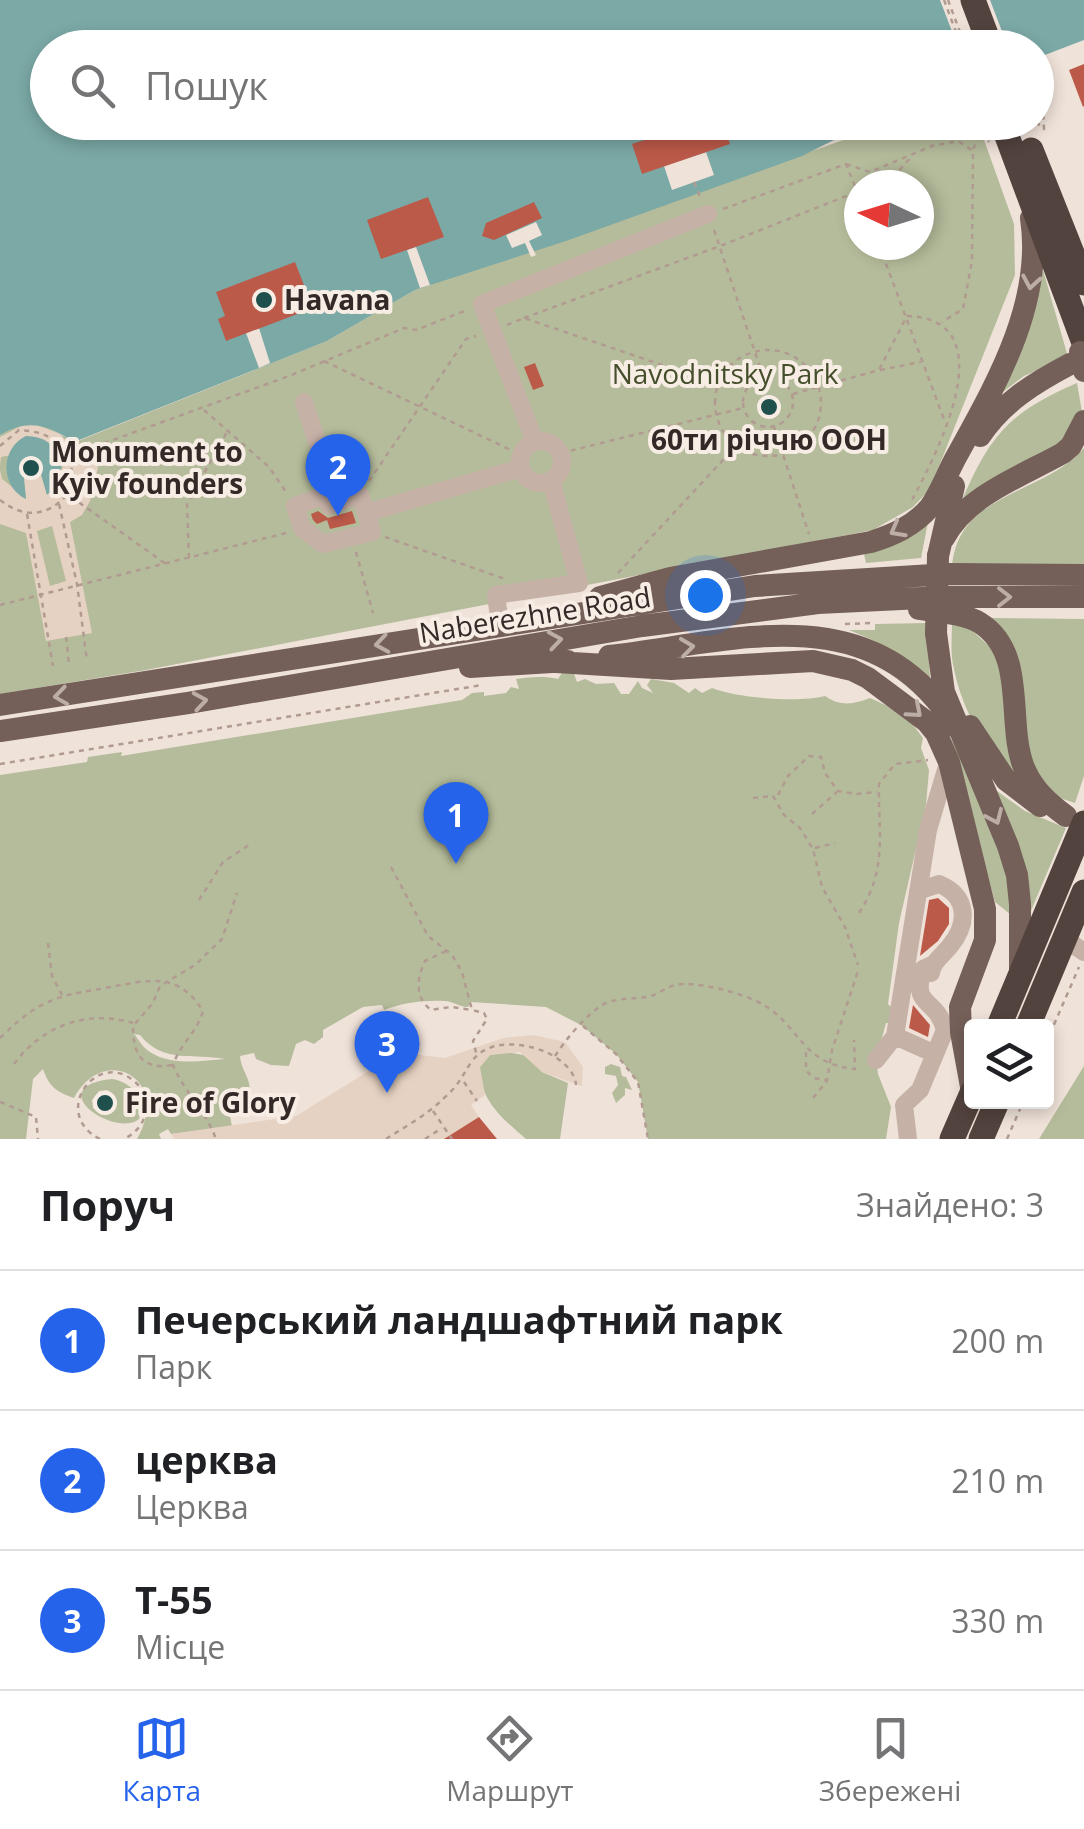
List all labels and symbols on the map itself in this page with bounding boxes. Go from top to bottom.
north arrow [844,170,934,260]
one-way arrow [1021,274,1042,290]
place label: Havana [284,280,391,318]
marker: Havana [253,289,275,311]
park label: Navodnitsky Park [612,354,839,392]
marker: 60ти річчю ООН [758,396,780,418]
place label: 60ти річчю ООН [651,420,887,458]
place label: Monument to Kyiv founders [51,432,243,502]
pin: 2 [306,434,370,516]
marker: Monument to Kyiv founders [20,457,42,479]
one-way arrow [890,518,908,538]
your location [680,570,731,621]
street label: Naberezhne Road [416,577,653,651]
one-way arrow [996,586,1012,608]
one-way arrow [547,631,563,652]
one-way arrow [374,633,390,654]
one-way arrow [679,637,696,658]
one-way arrow [53,684,69,705]
one-way arrow [192,691,208,712]
one-way arrow [903,700,922,718]
pin: 1 [424,782,488,864]
one-way arrow [983,807,1003,825]
pin: 3 [354,1010,420,1093]
place label: Fire of Glory [125,1083,296,1121]
marker: Fire of Glory [94,1092,116,1114]

